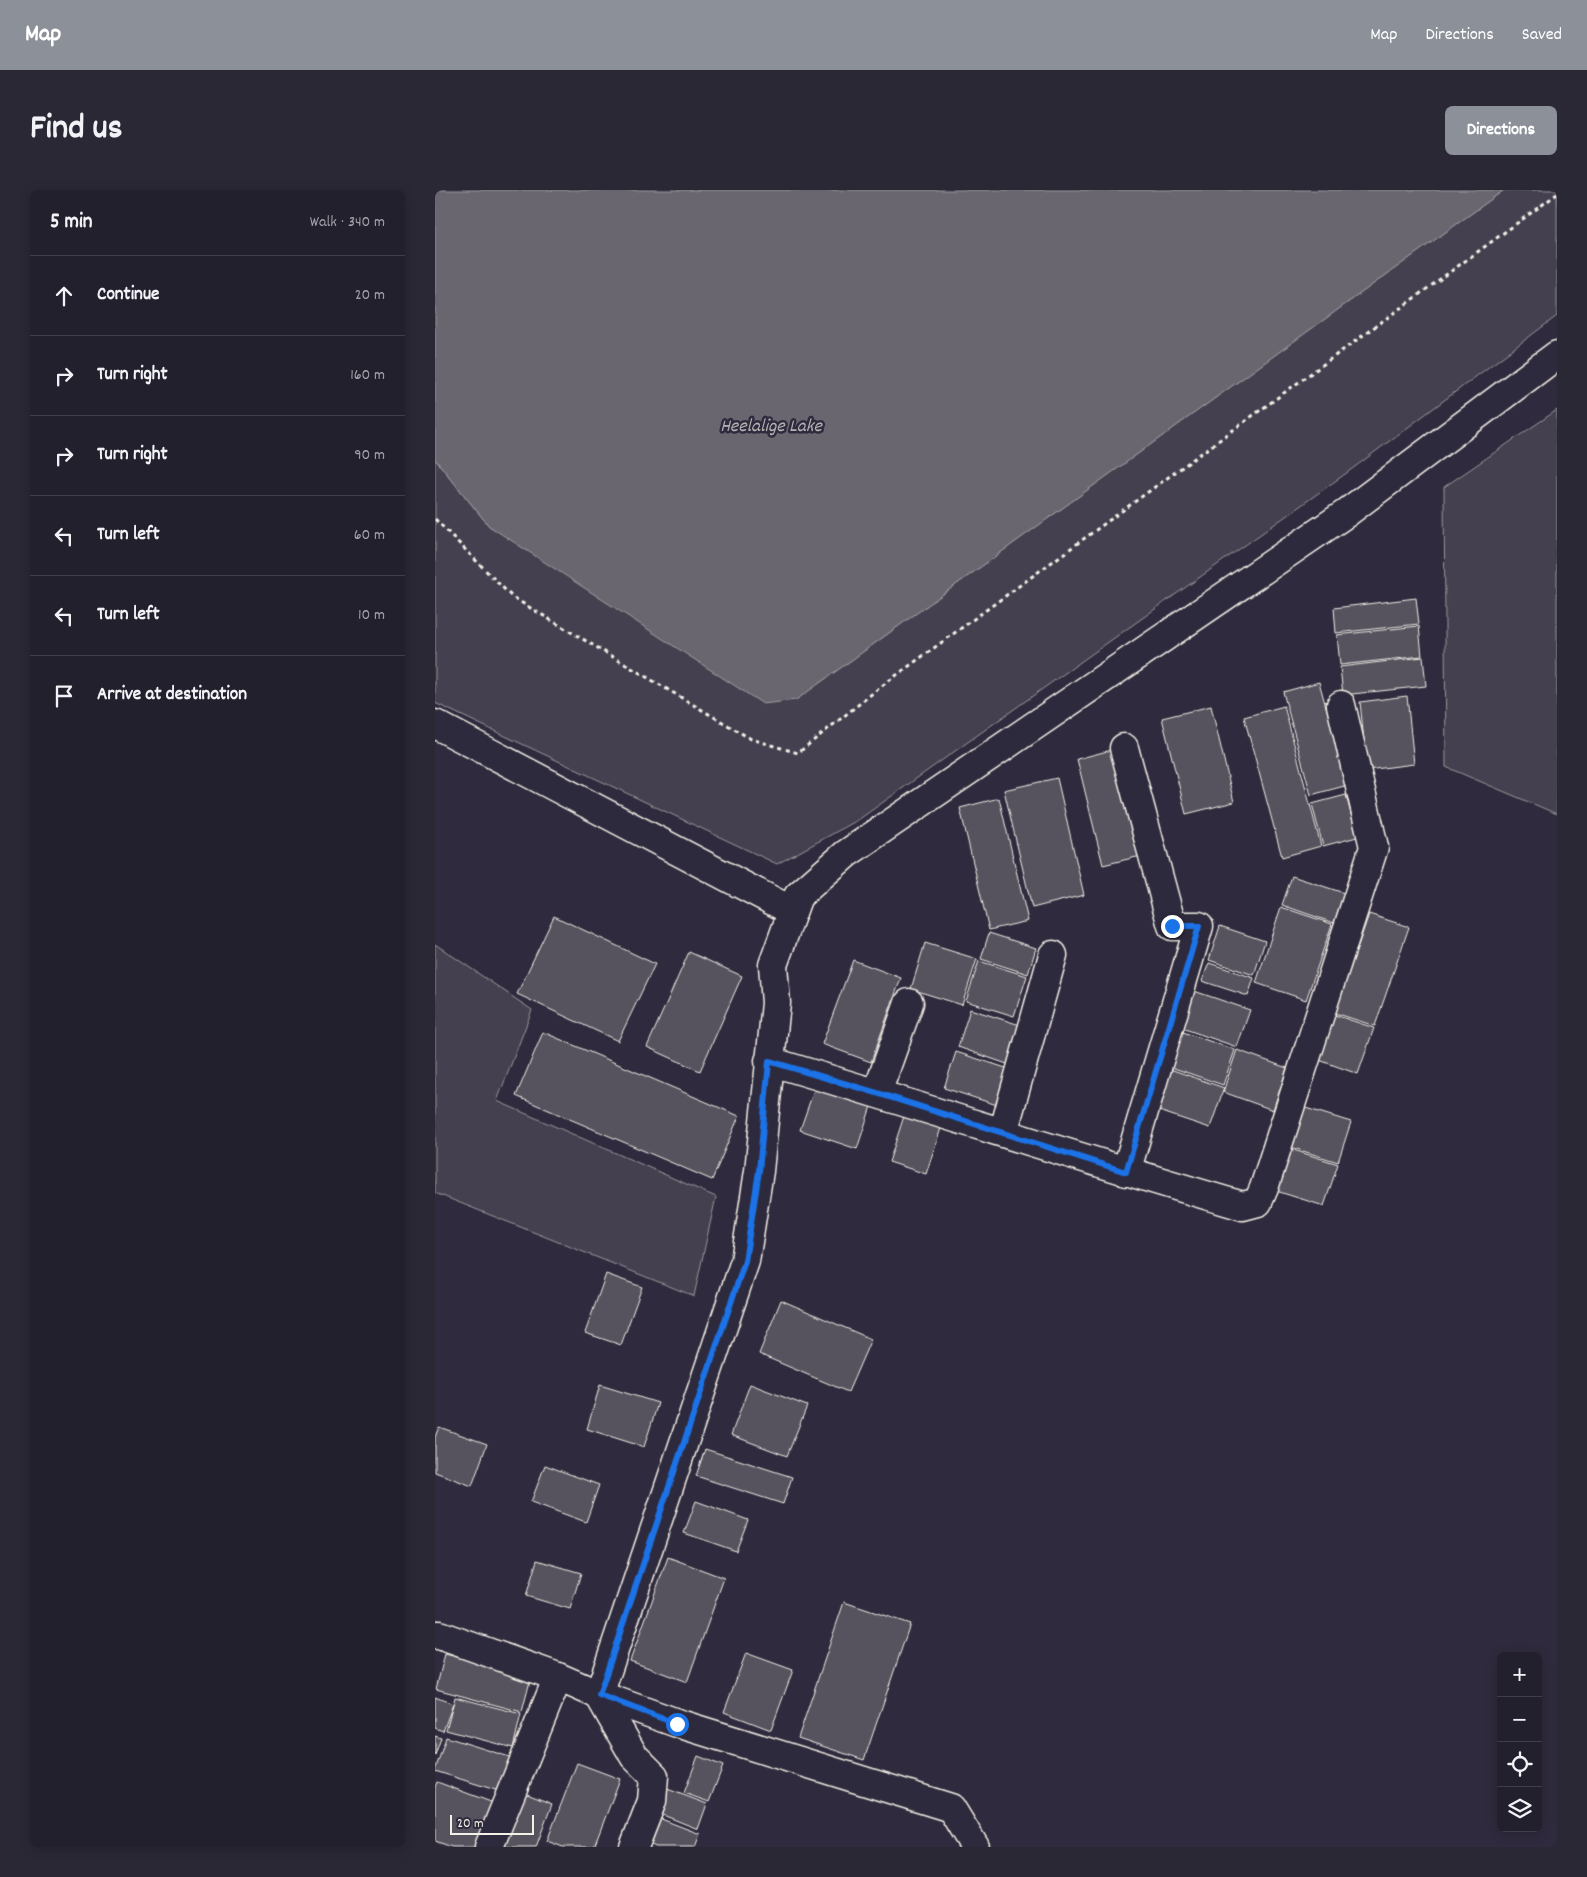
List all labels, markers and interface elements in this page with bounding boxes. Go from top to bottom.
text: Map [25,18,61,52]
text: Map [1370,23,1397,48]
text: Directions [1425,23,1494,48]
text: Saved [1522,23,1562,48]
text: Find us [30,105,122,155]
button: Directions [1445,106,1557,155]
text: 5 min [50,208,93,238]
text: Walk · 340 m [310,211,385,234]
icon: ahead [50,282,78,310]
text: Continue [97,282,159,309]
text: 20 m [355,284,385,307]
icon: right [50,362,78,390]
text: Turn right [97,362,168,389]
text: 160 m [350,364,385,387]
water label: Heelalige Lake [720,414,824,441]
icon: right [50,442,78,470]
text: Turn right [97,442,168,469]
text: 90 m [354,444,385,467]
icon: left [50,522,78,550]
text: Turn left [97,522,160,549]
text: 60 m [354,524,385,547]
icon: left [50,602,78,630]
text: Turn left [97,602,160,629]
text: 10 m [358,604,385,627]
icon: arrive [50,682,78,710]
text: Arrive at destination [97,682,247,709]
route end [1161,915,1184,938]
map controls [1497,1652,1542,1832]
button: + [1497,1652,1542,1697]
button: − [1497,1697,1542,1742]
route start [666,1713,689,1736]
button: locate [1497,1742,1542,1787]
button: layers [1497,1787,1542,1832]
scale bar [450,1812,534,1835]
text: 20 m [457,1814,484,1834]

